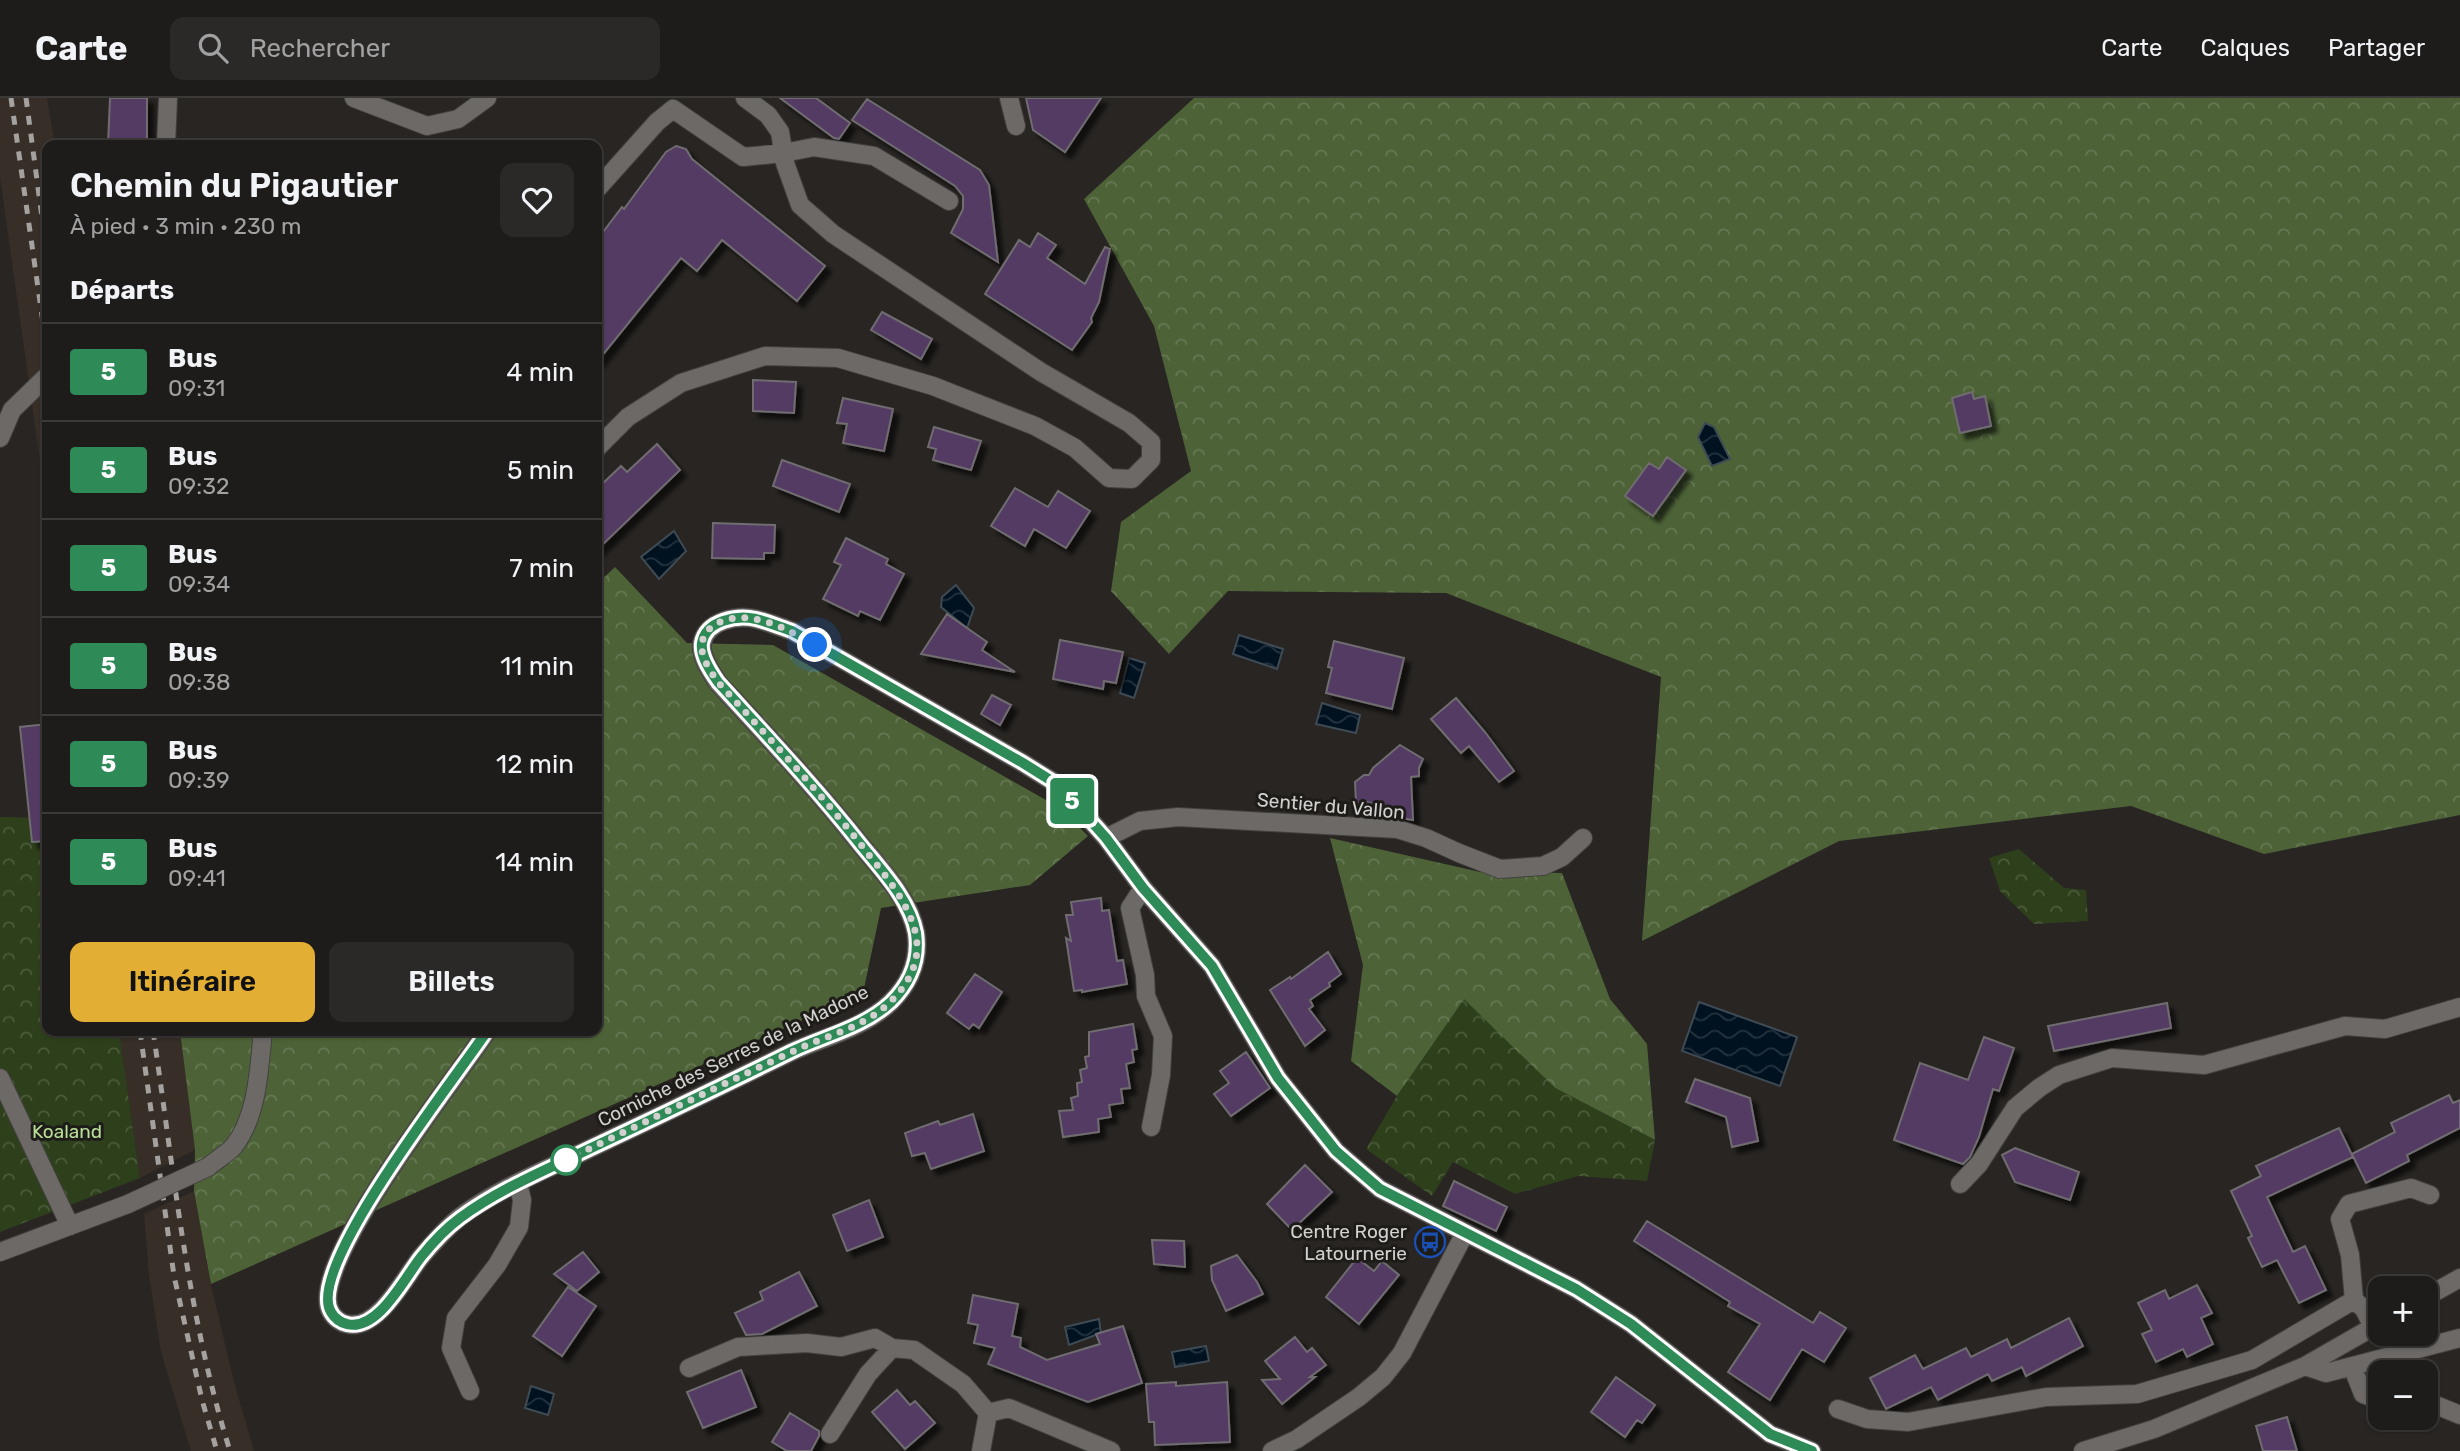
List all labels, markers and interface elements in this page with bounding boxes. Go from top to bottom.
search box [170,17,660,80]
text: Carte [35,29,128,68]
icon: search [194,29,232,67]
text: Rechercher [250,33,390,64]
text: Carte [2101,34,2162,62]
text: Calques [2200,34,2290,62]
text: Partager [2328,34,2425,62]
button: heart [500,163,574,237]
text: Chemin du Pigautier [70,166,398,205]
text: À pied · 3 min · 230 m [70,212,301,240]
text: Départs [70,275,174,306]
text: Bus [168,343,217,374]
text: 4 min [506,357,574,388]
text: 5 [101,358,116,386]
text: 09:31 [168,374,225,402]
text: Bus [168,441,217,472]
text: 5 min [507,455,574,486]
text: 5 [101,456,116,484]
text: 09:32 [168,472,229,500]
text: Bus [168,539,217,570]
text: 7 min [509,553,574,584]
text: 5 [101,554,116,582]
text: 09:34 [168,570,230,598]
your location [797,627,832,662]
text: Bus [168,637,217,668]
text: 11 min [500,651,574,682]
text: 5 [101,652,116,680]
text: 09:38 [168,668,231,696]
text: Bus [168,735,217,766]
text: 12 min [496,749,574,780]
text: 5 [101,750,116,778]
text: 09:39 [168,766,230,794]
line badge: 5 [1049,778,1095,824]
text: 5 [1064,787,1080,815]
street label: Sentier du Vallon [1256,788,1406,824]
text: Bus [168,833,217,864]
text: 14 min [495,847,574,878]
text: 5 [101,848,116,876]
text: 09:41 [168,864,226,892]
button: Itinéraire [70,942,315,1022]
button: Billets [329,942,574,1022]
street label: Corniche des Serres de la Madone [594,980,872,1132]
park label: Koaland [32,1120,102,1143]
unlabelled marker [551,1145,581,1175]
place label: Centre Roger Latournerie [1290,1220,1408,1265]
bus stop icon: Centre Roger Latournerie [1413,1225,1447,1259]
map controls [2368,1276,2438,1430]
button: + [2368,1276,2438,1346]
button: − [2368,1360,2438,1430]

